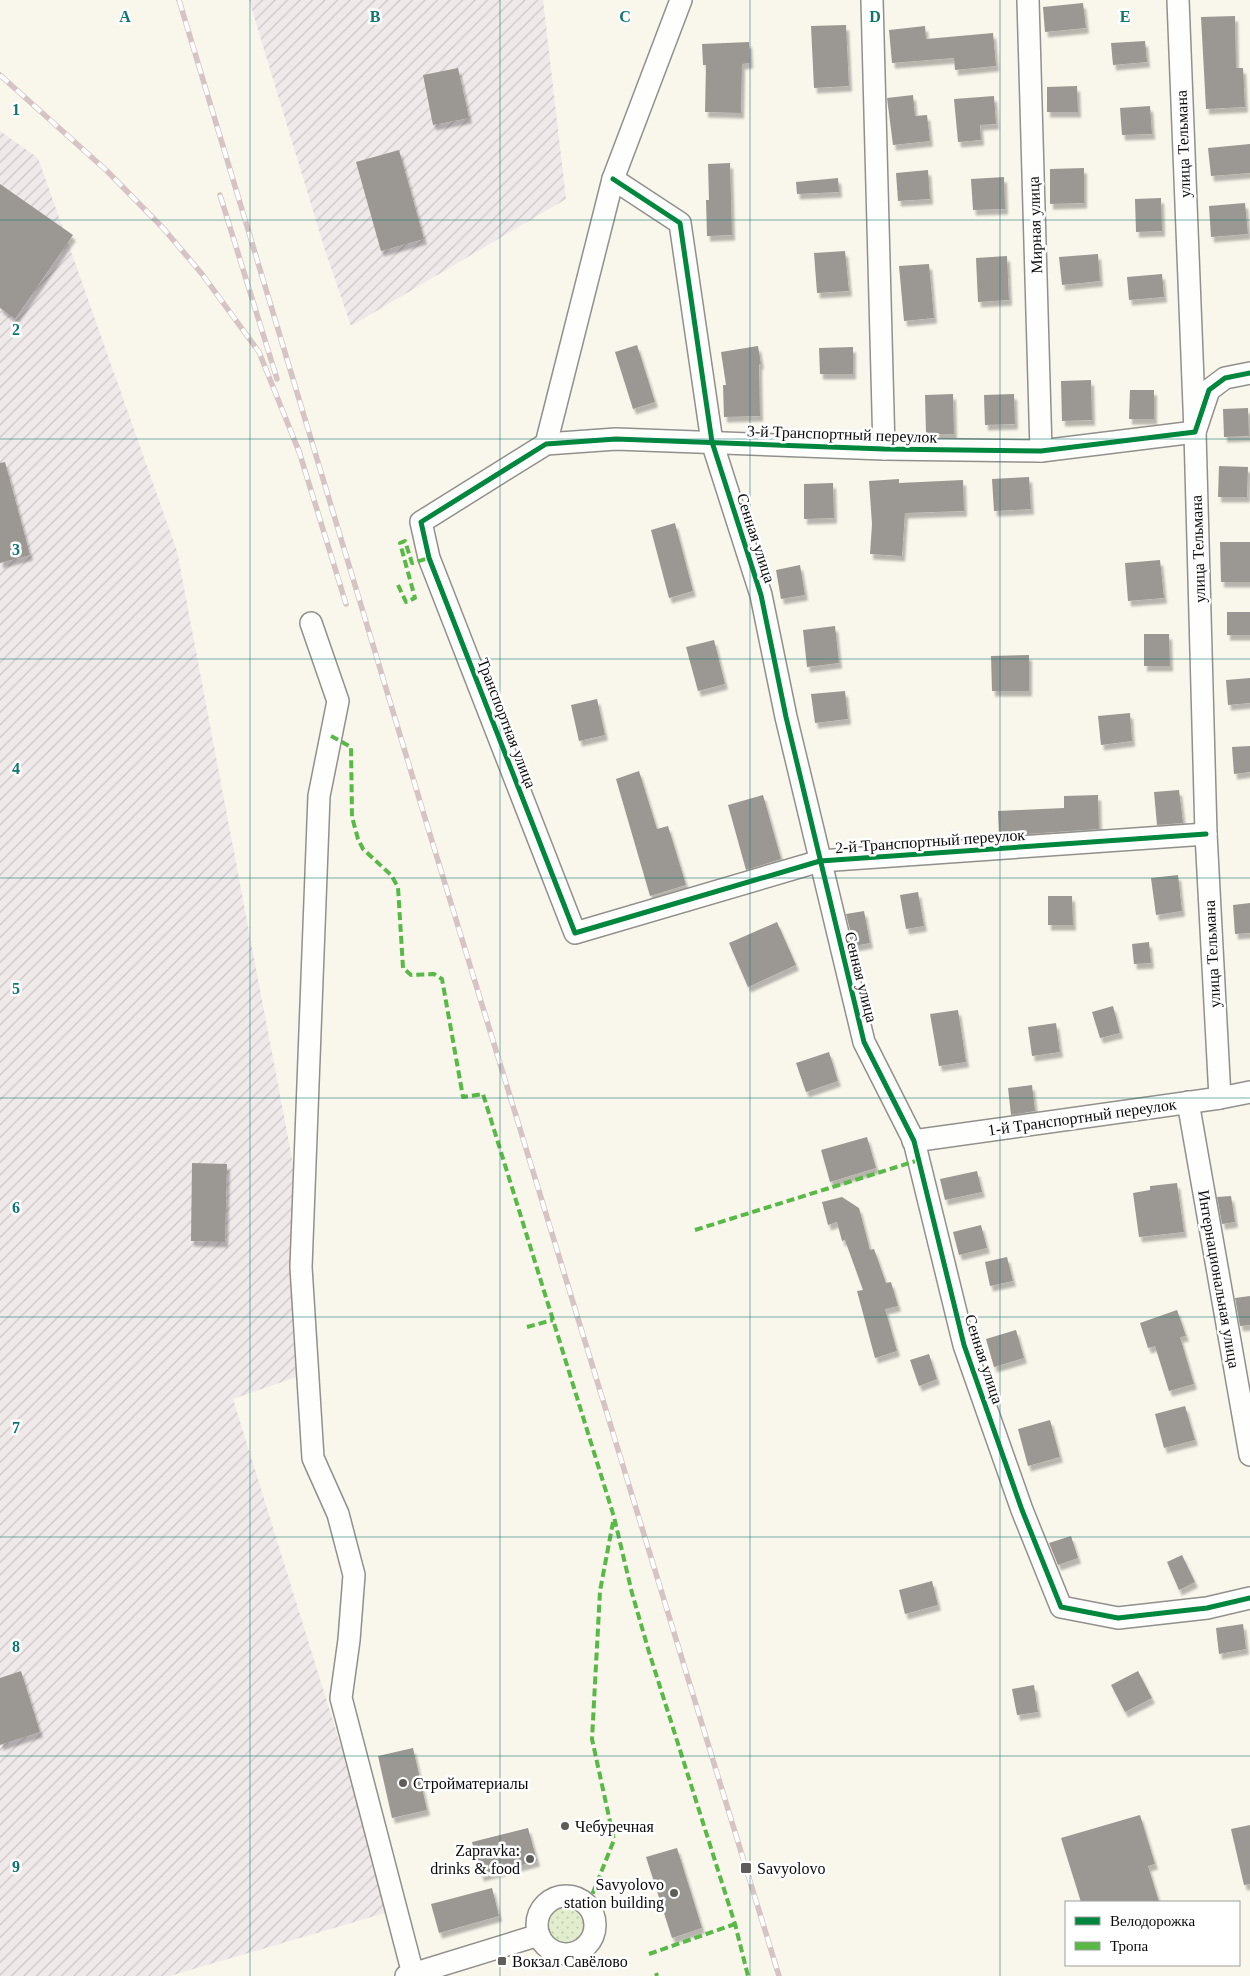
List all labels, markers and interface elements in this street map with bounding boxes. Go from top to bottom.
text: A [119,8,131,25]
text: B [370,8,381,25]
text: C [619,8,631,25]
text: D [869,8,881,25]
text: E [1120,8,1130,25]
street label: улица Тельмана [1173,90,1194,198]
text: 1 [12,101,20,118]
street label: Мирная улица [1025,176,1046,274]
text: 2 [12,321,20,338]
street label: 3-й Транспортный переулок [746,422,938,447]
street label: Сенная улица [733,491,778,585]
street label: улица Тельмана [1188,495,1209,603]
text: 3 [12,541,20,558]
street label: Транспортная улица [473,656,540,791]
text: 4 [12,760,20,777]
street label: 2-й Транспортный переулок [834,826,1026,857]
street label: улица Тельмана [1201,900,1224,1008]
street label: Сенная улица [841,930,881,1024]
text: 5 [12,980,20,997]
street label: 1-й Транспортный переулок [987,1095,1178,1140]
street label: Интернациональная улица [1194,1189,1243,1370]
text: 6 [12,1199,20,1216]
street label: Сенная улица [961,1312,1006,1406]
text: 7 [12,1419,20,1436]
text: 8 [12,1638,20,1655]
place label: Стройматериалы [413,1775,529,1793]
marker: Стройматериалы [397,1777,409,1789]
place label: Чебуречная [575,1818,654,1836]
marker: Чебуречная [559,1820,571,1832]
place label: Zapravka: drinks & food [430,1842,520,1877]
marker: Zapravka: drinks & food [524,1853,536,1865]
text: 9 [12,1858,20,1875]
place label: Savyolovo [757,1860,825,1878]
marker: Savyolovo [739,1861,753,1875]
place label: Savyolovo station building [564,1876,664,1912]
marker: Savyolovo station building [668,1887,680,1899]
legend [1065,1901,1240,1966]
text: Велодорожка [1110,1913,1195,1929]
text: Тропа [1110,1938,1149,1954]
place label: Вокзал Савёлово [512,1953,628,1970]
marker: Вокзал Савёлово [496,1955,508,1967]

